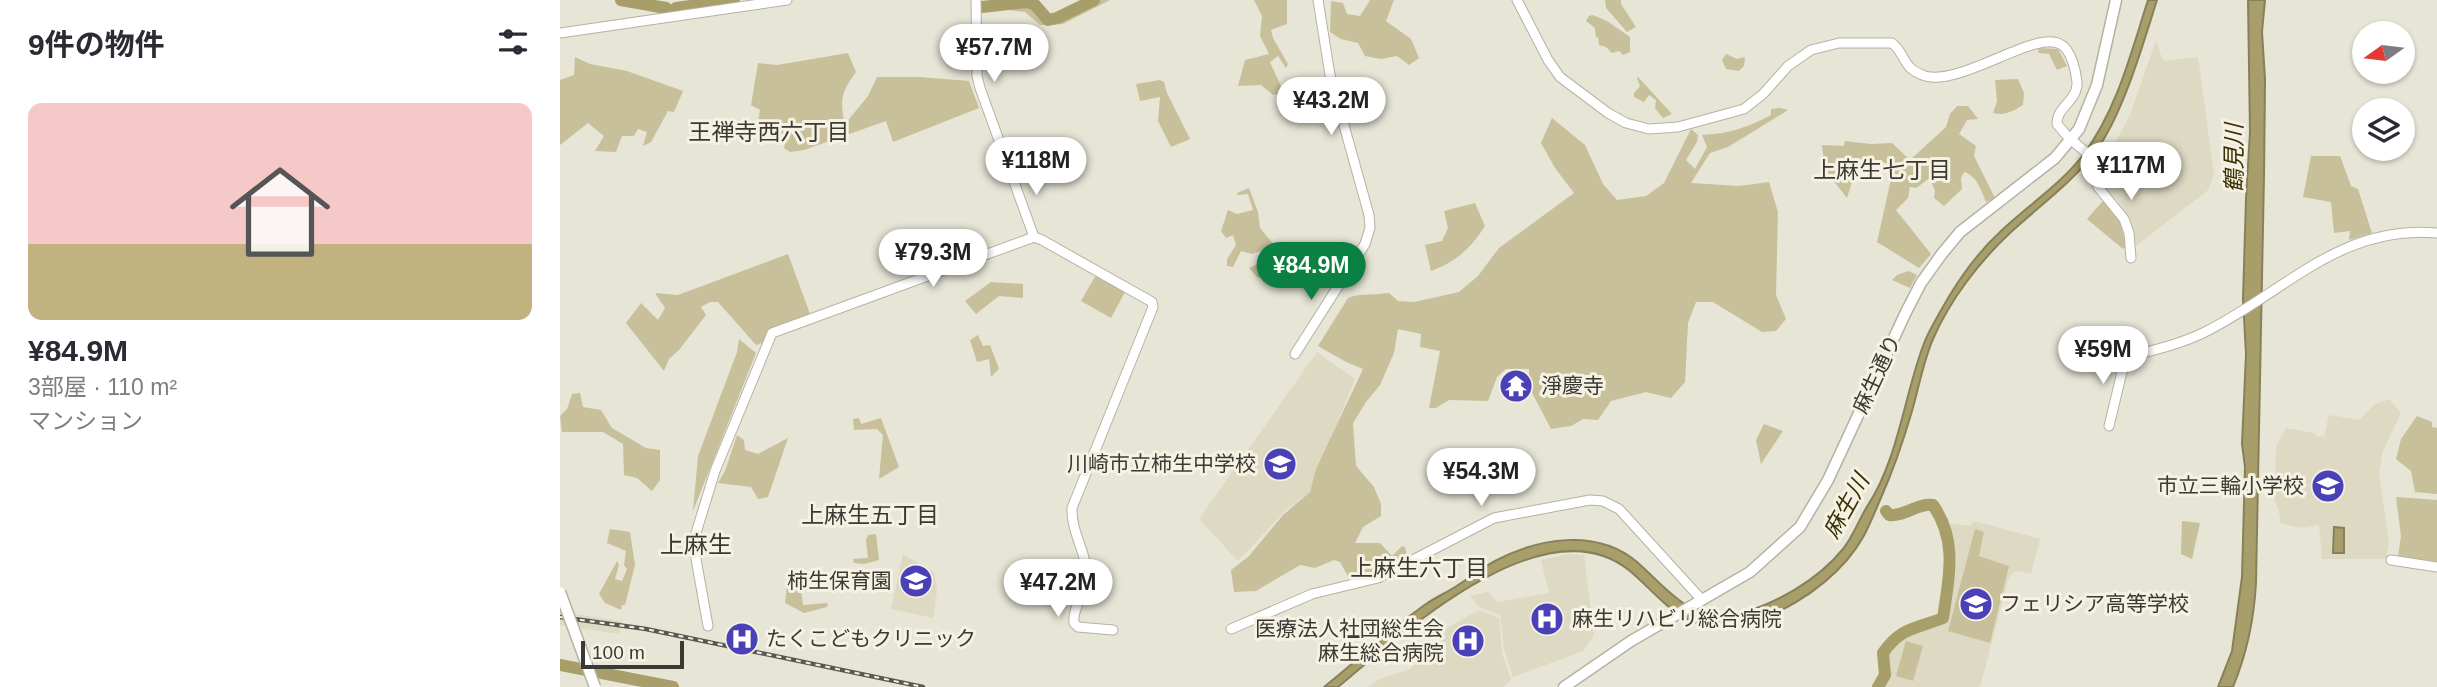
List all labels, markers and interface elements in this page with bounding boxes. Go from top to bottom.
north arrow [2352,21,2415,84]
map controls [2352,21,2415,161]
icon: filters [494,23,532,61]
pin: ¥57.7M [937,24,1051,84]
text: 9件の物件 [28,28,165,61]
text: ¥57.7M [956,34,1032,60]
pin: ¥43.2M [1274,78,1388,137]
text: ¥43.2M [1293,87,1369,113]
button: layers [2352,98,2415,161]
district label: 王禅寺西六丁目 [689,119,850,145]
water label: 鶴見川 [2221,121,2247,193]
pin: ¥118M [987,138,1085,197]
pin: ¥117M [2082,142,2180,202]
text: ¥118M [1001,147,1071,173]
icon: home [217,149,343,275]
text: ¥117M [2096,152,2166,178]
district label: 上麻生七丁目 [1813,157,1951,183]
pin: ¥79.3M [876,230,990,289]
text: ¥79.3M [895,239,971,265]
pin: ¥84.9M [1254,243,1368,302]
text: ¥84.9M [1273,252,1349,278]
pin: ¥59M [2062,326,2144,386]
street label: 麻生通り [1848,331,1905,417]
text: ¥84.9M [28,334,128,367]
text: ¥59M [2074,336,2132,362]
temple icon: 淨慶寺 [1497,367,1535,405]
text: 3部屋 · 110 m² [28,374,177,400]
place label: 淨慶寺 [1541,374,1604,397]
text: マンション [28,408,143,434]
school or university icon: 川崎市立柿生中学校 [1261,445,1299,483]
pin: ¥54.3M [1424,448,1538,508]
place label: 川崎市立柿生中学校 [1067,452,1256,475]
text: ¥54.3M [1443,458,1519,484]
water label: 麻生川 [1818,467,1876,542]
school or university icon: 市立三輪小学校 [2309,467,2347,505]
place label: 市立三輪小学校 [2157,474,2304,497]
district label: 上麻生五丁目 [801,502,939,528]
district label: 上麻生 [660,531,732,558]
district label: 上麻生六丁目 [1350,555,1488,581]
pin: ¥47.2M [1001,560,1115,619]
school or university icon: 柿生保育園 [897,562,935,600]
place label: 柿生保育園 [787,569,892,592]
text: ¥47.2M [1020,569,1096,595]
school or university icon: フェリシア高等学校 [1957,585,1995,623]
place label: フェリシア高等学校 [2000,592,2189,615]
hospital icon: 麻生リハビリ総合病院 [1528,600,1566,638]
place label: 麻生リハビリ総合病院 [1572,607,1782,630]
place label: 医療法人社団総生会 麻生総合病院 [1255,617,1444,664]
hospital icon: たくこどもクリニック [723,620,761,658]
hospital icon: 医療法人社団総生会 麻生総合病院 [1449,622,1487,660]
place label: たくこどもクリニック [766,627,976,650]
scale bar [581,638,684,670]
text: 100 m [592,642,645,663]

